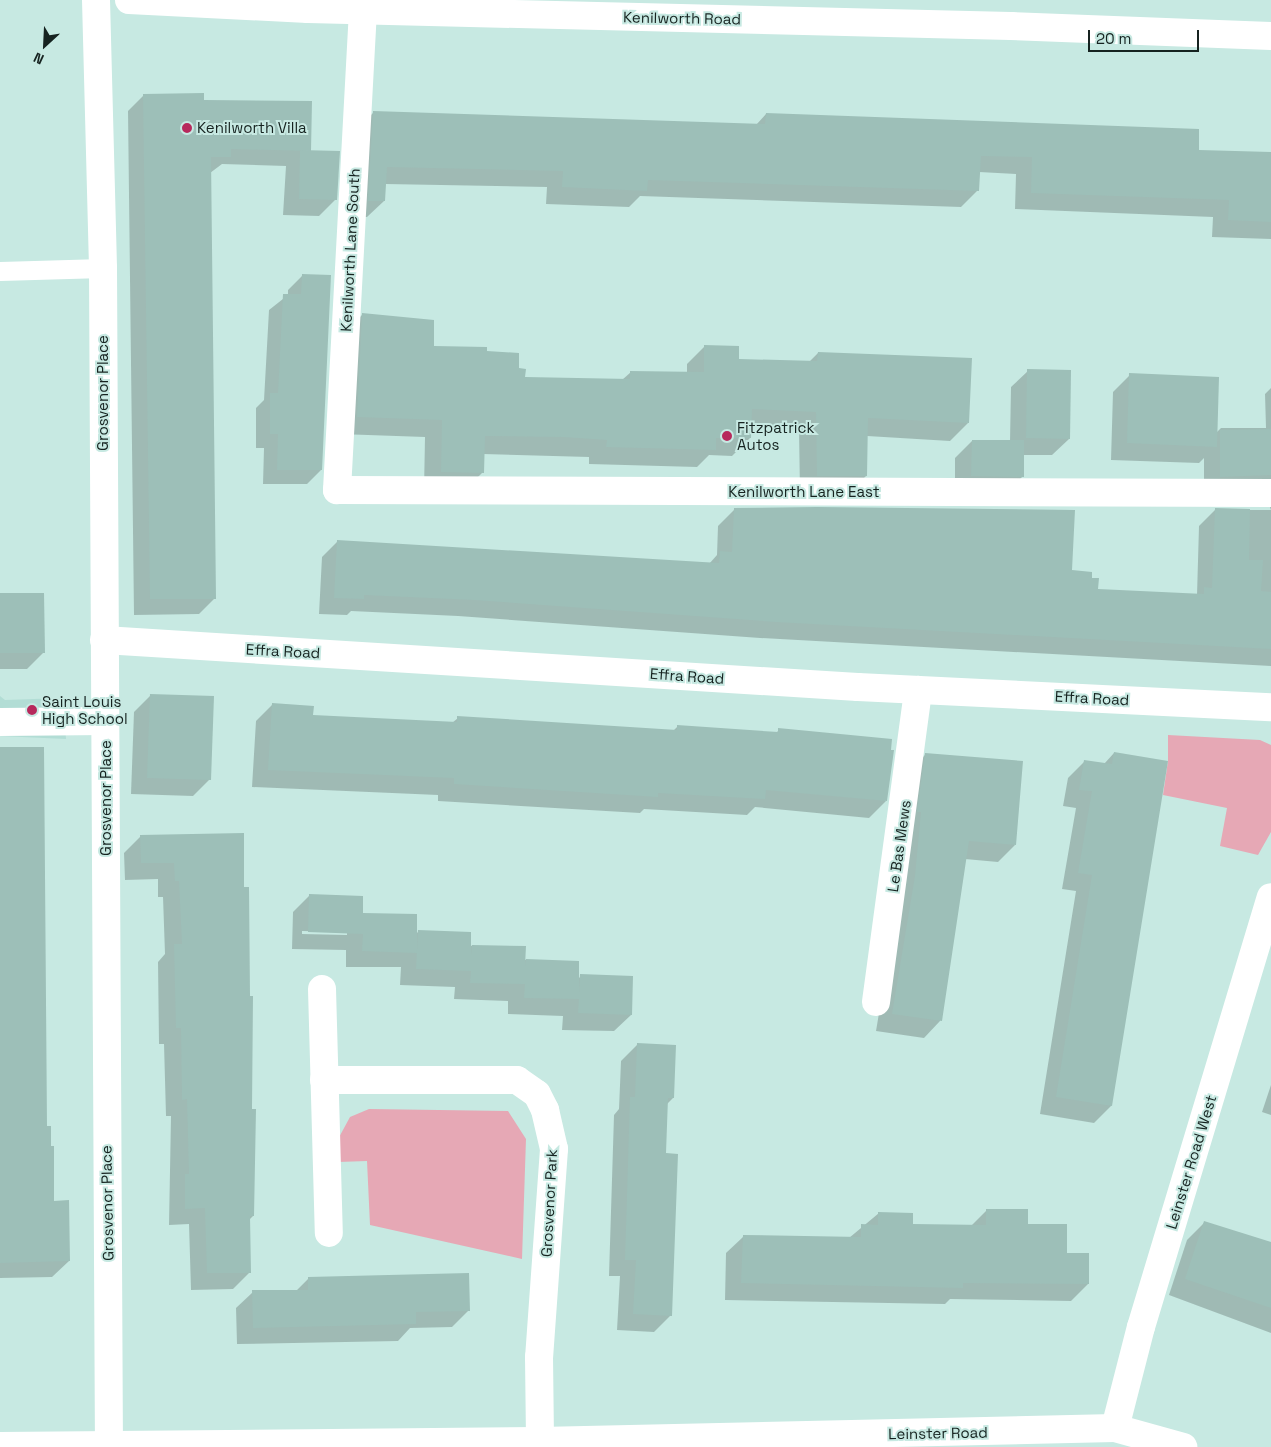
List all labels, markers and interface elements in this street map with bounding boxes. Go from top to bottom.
street label: Kenilworth Road [623,8,741,28]
north arrow [20,20,70,70]
scale bar [1091,20,1202,52]
text: 20 m [1096,29,1131,48]
text: N [31,48,47,69]
place label: Kenilworth Villa [197,119,307,137]
marker: Kenilworth Villa [181,122,193,134]
street label: Kenilworth Lane South [337,168,363,332]
street label: Grosvenor Place [94,335,112,451]
place label: Fitzpatrick Autos [737,418,815,453]
marker: Fitzpatrick Autos [721,430,733,442]
street label: Kenilworth Lane East [728,483,880,501]
street label: Effra Road [245,640,321,662]
street label: Effra Road [649,664,725,688]
street label: Effra Road [1054,687,1130,709]
place label: Saint Louis High School [42,692,128,727]
marker: Saint Louis High School [26,704,38,716]
street label: Grosvenor Place [97,740,115,856]
street label: Le Bas Mews [884,799,914,893]
street label: Leinster Road West [1162,1093,1220,1231]
street label: Grosvenor Place [97,1145,117,1261]
street label: Grosvenor Park [537,1149,561,1257]
street label: Leinster Road [888,1423,988,1443]

